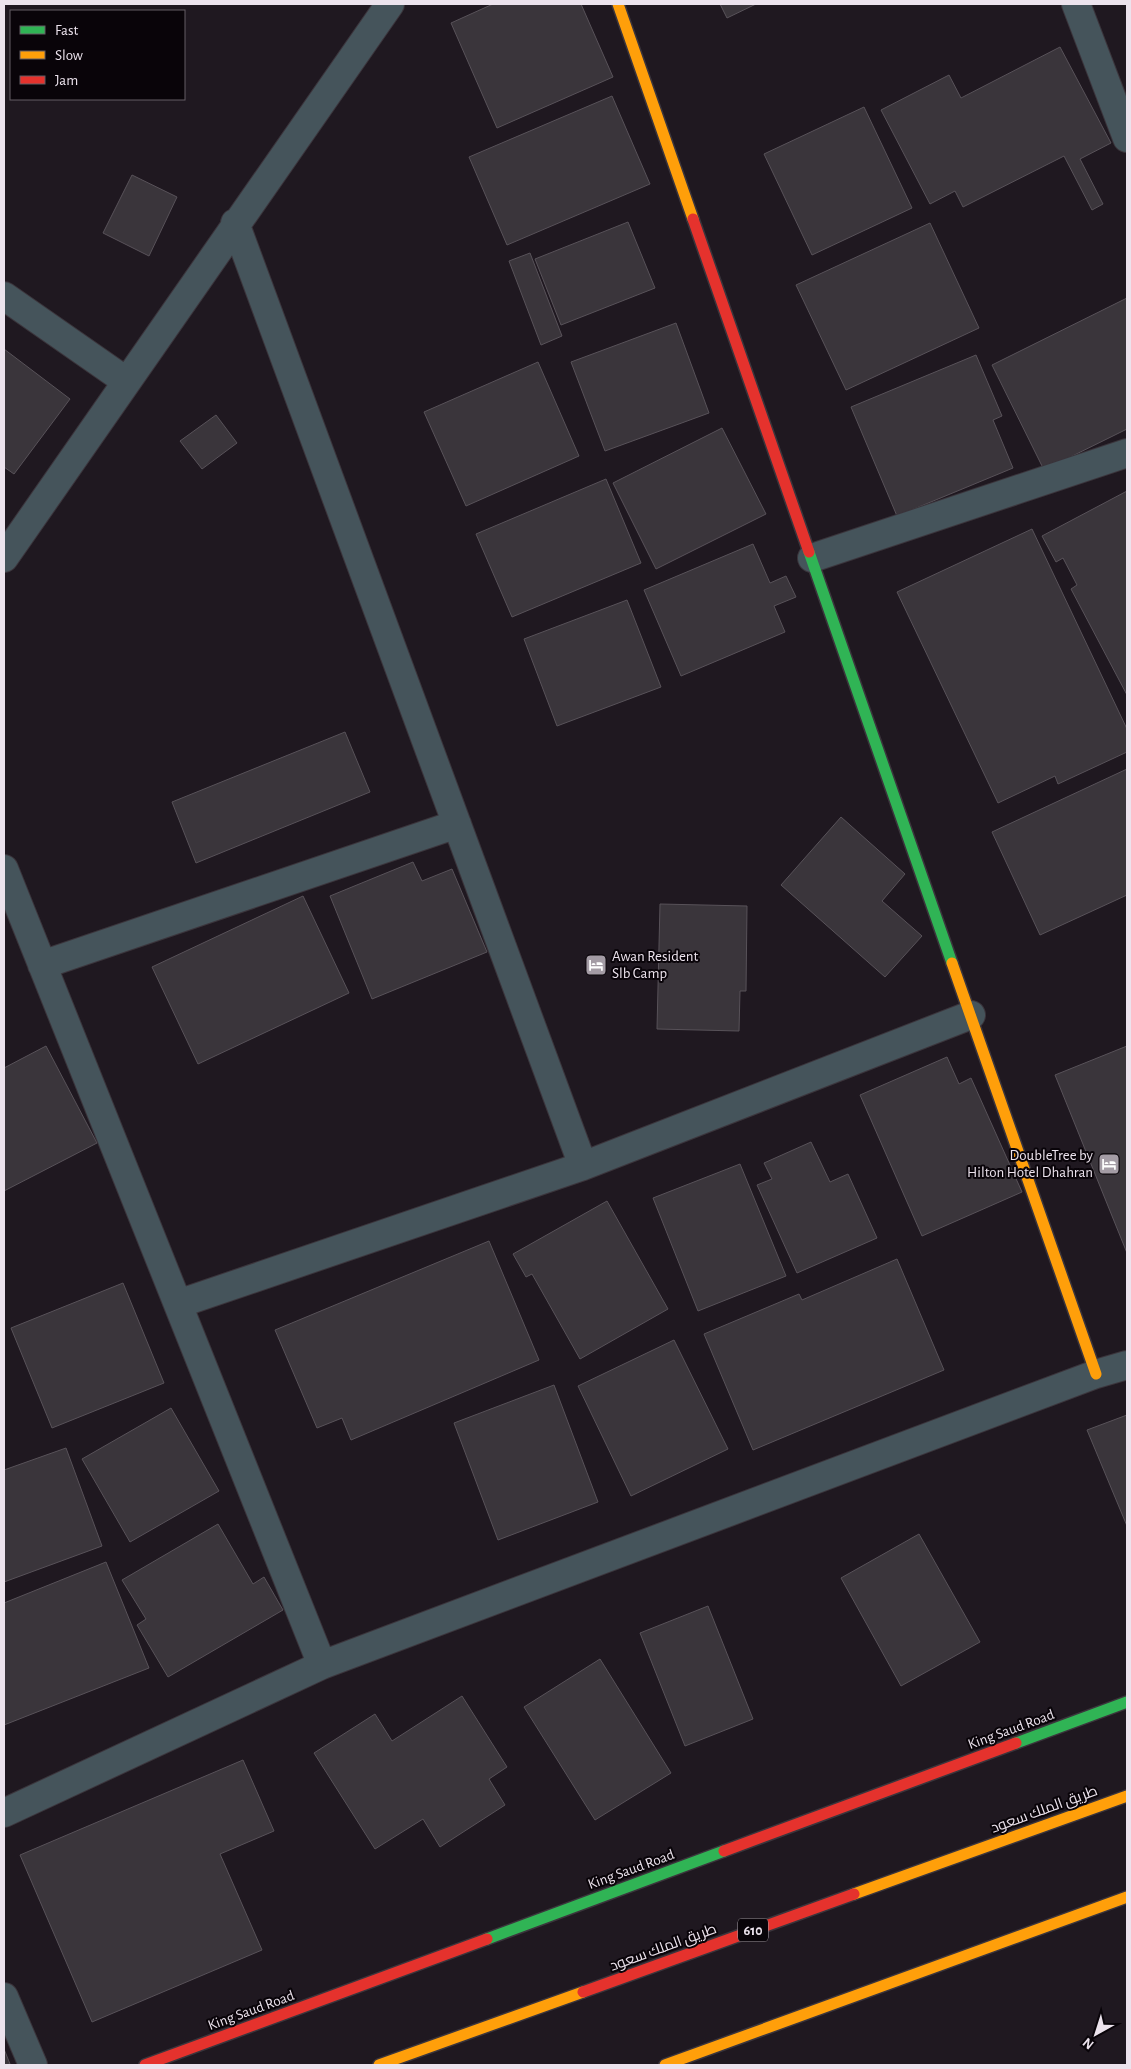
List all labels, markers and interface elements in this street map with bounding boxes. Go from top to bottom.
legend [10,10,185,100]
text: Fast [55,23,79,38]
text: Slow [55,48,83,63]
text: Jam [55,73,78,88]
place label: Awan Resident Slb Camp [612,949,699,981]
hotel icon: Awan Resident Slb Camp [584,953,608,977]
place label: DoubleTree by Hilton Hotel Dhahran [967,1148,1094,1180]
hotel icon: DoubleTree by Hilton Hotel Dhahran [1097,1152,1121,1176]
street label: King Saud Road [966,1707,1057,1752]
street label: طريق الملك سعود [989,1783,1100,1838]
street label: King Saud Road [586,1847,677,1892]
road number: 610 [738,1918,768,1942]
street label: طريق الملك سعود [608,1921,719,1976]
street label: King Saud Road [206,1988,297,2033]
north arrow [1071,2009,1121,2059]
text: N [1080,2035,1097,2052]

